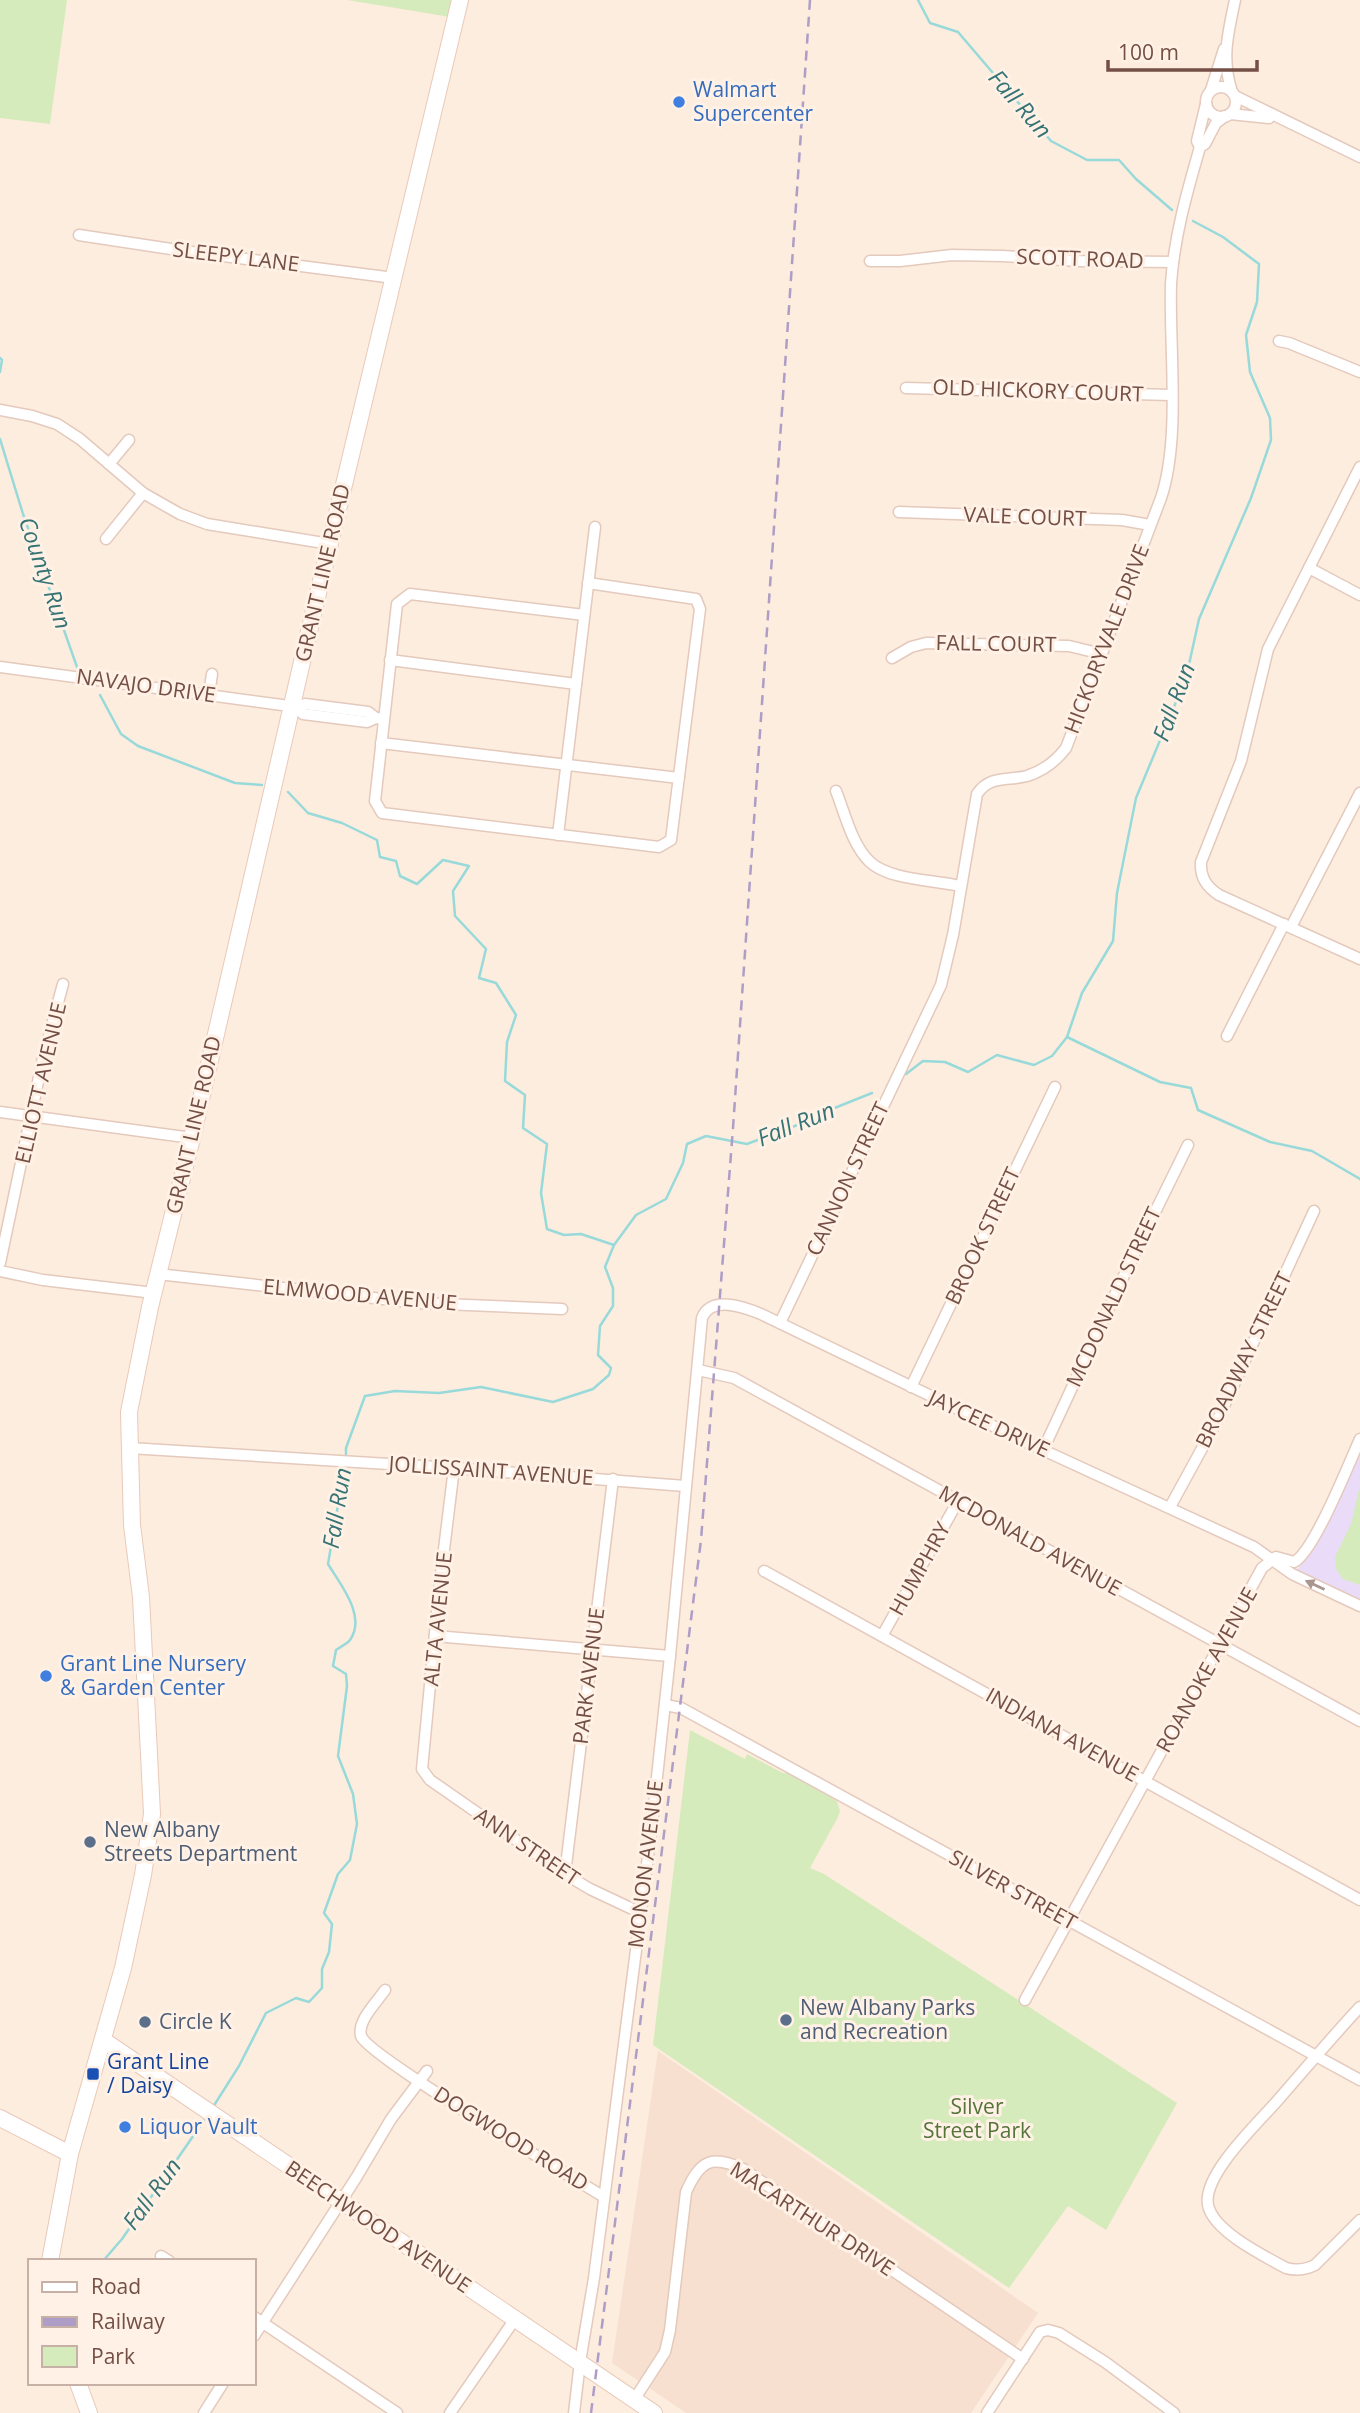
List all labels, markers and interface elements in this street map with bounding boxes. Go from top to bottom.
scale bar [1108,28,1257,72]
text: 100 m [1118,38,1179,66]
water label: Fall Run [982,62,1059,145]
place label: Walmart Supercenter [693,75,814,127]
marker: Walmart Supercenter [671,94,687,110]
street label: SLEEPY LANE [171,234,301,278]
street label: SCOTT ROAD [1016,242,1144,274]
street label: OLD HICKORY COURT [932,372,1145,408]
street label: GRANT LINE ROAD [288,481,356,665]
street label: VALE COURT [963,500,1088,532]
water label: County Run [12,512,80,633]
street label: HICKORYVALE DRIVE [1057,540,1155,737]
street label: FALL COURT [935,628,1057,658]
water label: Fall Run [1144,658,1202,745]
street label: NAVAJO DRIVE [75,661,218,709]
street label: ELLIOTT AVENUE [8,999,72,1166]
street label: GRANT LINE ROAD [159,1033,227,1217]
water label: Fall Run [752,1093,839,1153]
street label: CANNON STREET [799,1097,895,1260]
street label: BROOK STREET [938,1162,1026,1309]
street label: MCDONALD STREET [1059,1202,1167,1391]
street label: BROADWAY STREET [1188,1267,1298,1452]
street label: ELMWOOD AVENUE [262,1272,458,1316]
street label: JAYCEE DRIVE [922,1382,1055,1463]
street label: JOLLISSAINT AVENUE [386,1449,594,1491]
water label: Fall Run [314,1465,358,1550]
street label: MCDONALD AVENUE [934,1478,1127,1602]
street label: HUMPHRY [882,1517,956,1620]
street label: ALTA AVENUE [416,1550,458,1687]
one-way arrow [1305,1579,1325,1591]
street label: ROANOKE AVENUE [1149,1582,1263,1757]
street label: PARK AVENUE [566,1606,610,1746]
place label: Grant Line Nursery & Garden Center [60,1649,246,1701]
marker: Grant Line Nursery & Garden Center [38,1668,54,1684]
street label: INDIANA AVENUE [981,1680,1144,1788]
street label: MONON AVENUE [621,1778,669,1949]
street label: ANN STREET [469,1801,586,1892]
place label: New Albany Streets Department [104,1815,297,1867]
marker: New Albany Streets Department [82,1834,98,1850]
street label: SILVER STREET [945,1842,1083,1936]
place label: New Albany Parks and Recreation [800,1993,975,2045]
place label: Circle K [159,2007,232,2035]
marker: New Albany Parks and Recreation [778,2012,794,2028]
marker: Circle K [137,2014,153,2030]
place label: Grant Line / Daisy [107,2047,209,2099]
marker: Grant Line / Daisy [85,2066,101,2082]
street label: DOGWOOD ROAD [429,2079,594,2197]
park label: Silver Street Park [923,2092,1031,2144]
place label: Liquor Vault [139,2112,258,2140]
marker: Liquor Vault [117,2119,133,2135]
water label: Fall Run [114,2151,188,2236]
street label: BEECHWOOD AVENUE [280,2153,477,2299]
street label: MACARTHUR DRIVE [725,2154,900,2282]
legend [28,2259,256,2385]
text: Road [91,2272,141,2300]
text: Railway [91,2307,165,2335]
text: Park [91,2342,135,2370]

